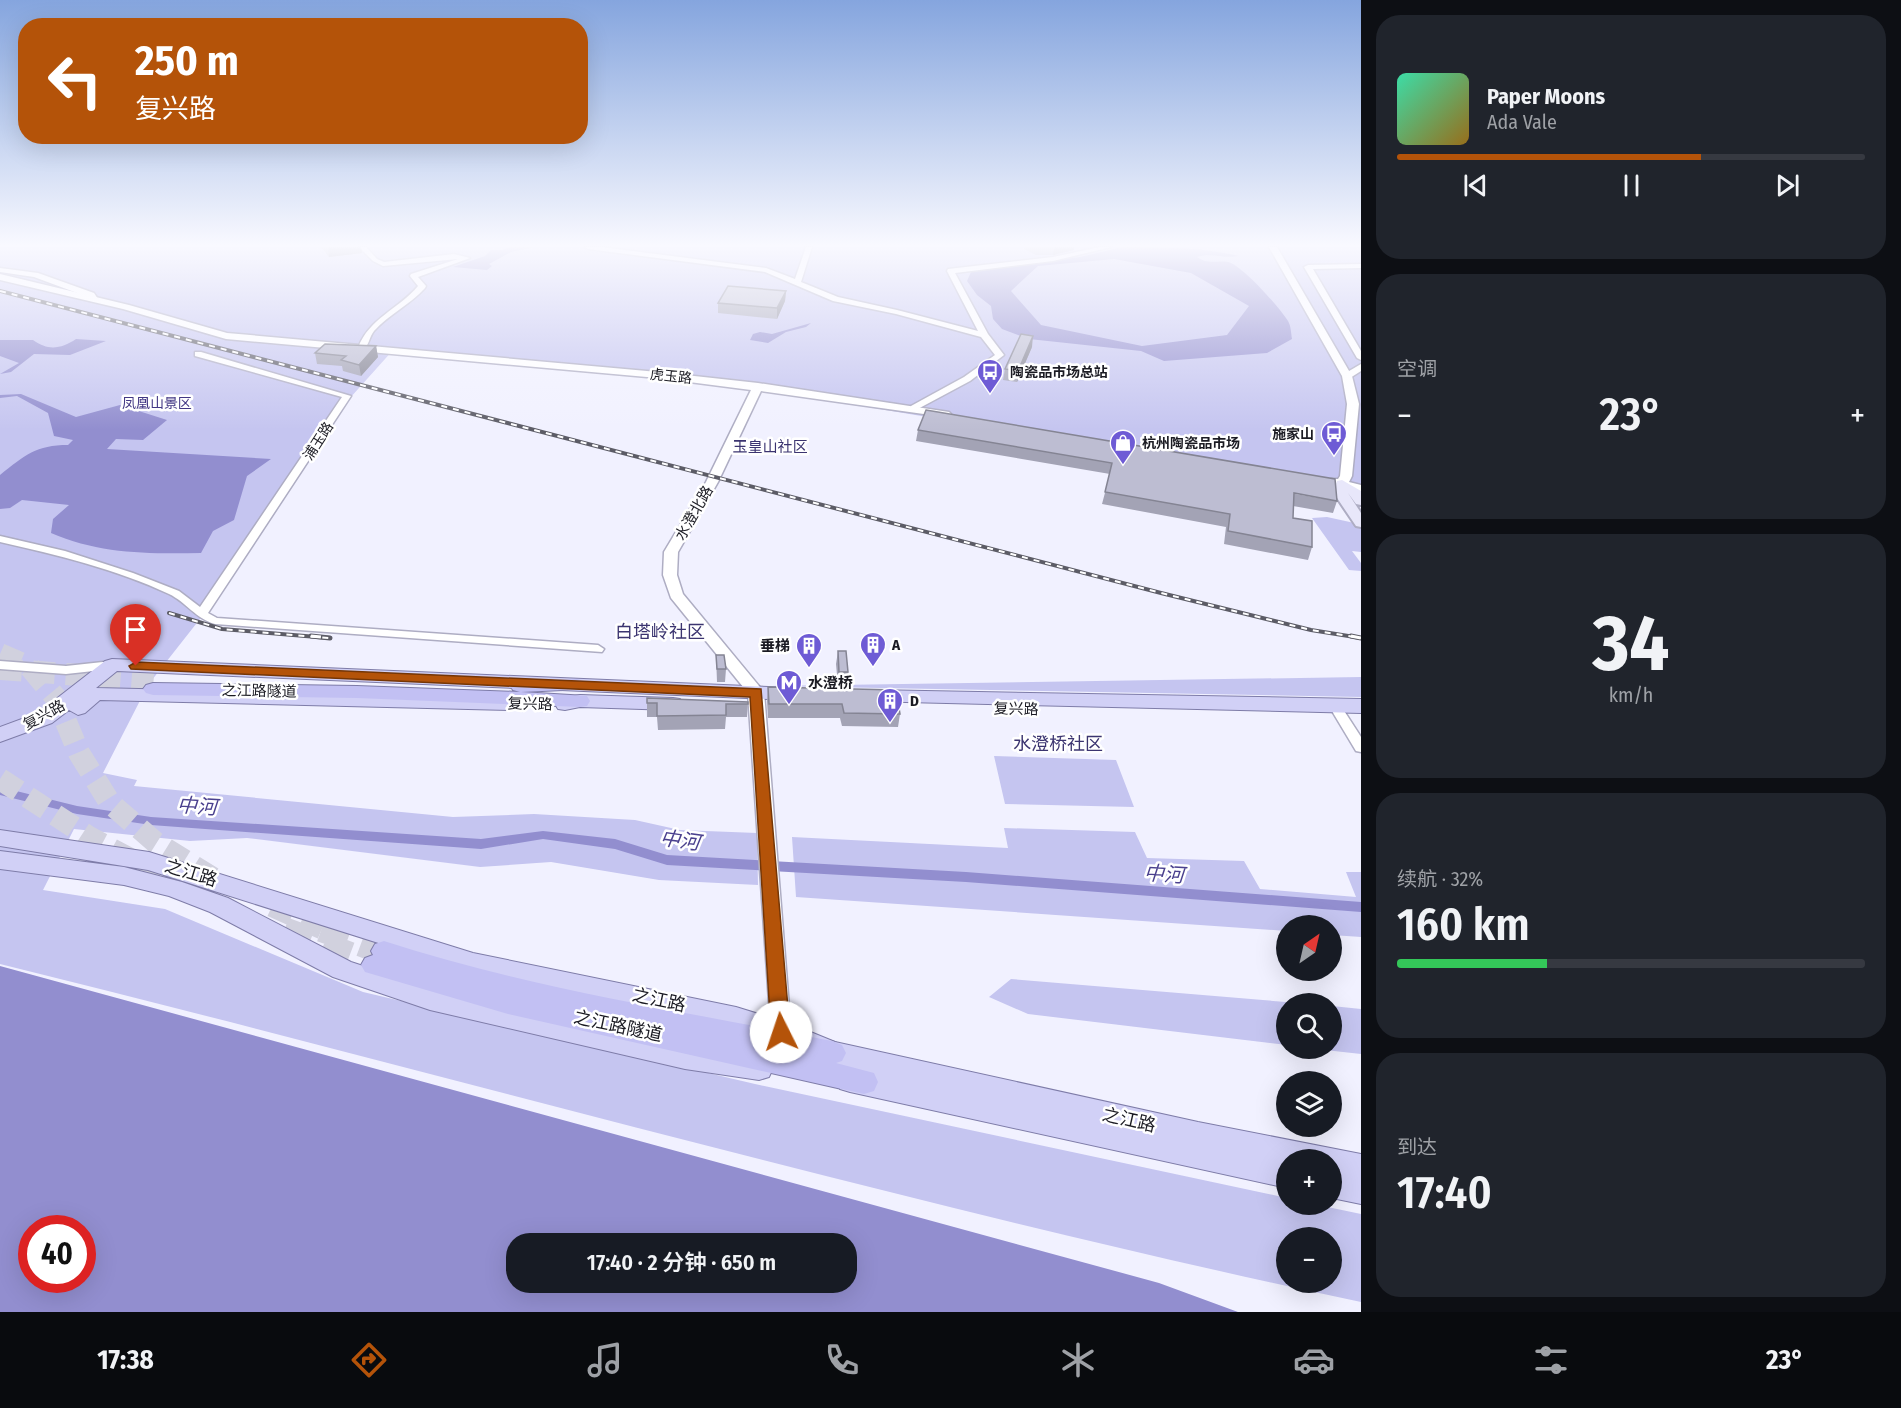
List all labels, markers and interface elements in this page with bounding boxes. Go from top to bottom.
text: 250 m [135,36,239,86]
icon: left [36,42,114,120]
text: Paper Moons [1487,83,1605,110]
text: 复兴路 [135,93,216,125]
text: Ada Vale [1487,110,1557,134]
icon: previous [1459,169,1492,202]
icon: pause [1615,169,1648,202]
icon: next [1771,169,1804,202]
bus stop icon: 陶瓷品市场总站 [975,357,1005,395]
text: 空调 [1397,357,1437,381]
place label: 陶瓷品市场总站 [1010,364,1108,381]
street label: 虎玉路 [649,366,693,387]
text: 23° [1600,388,1662,442]
park label: 凤凰山景区 [122,395,192,412]
text: − [1397,396,1412,436]
text: + [1850,396,1865,436]
street label: 浦玉路 [300,419,337,464]
bus stop icon: 施家山 [1319,419,1349,457]
place label: 施家山 [1272,426,1314,443]
shop icon: 杭州陶瓷品市场 [1108,428,1138,466]
place label: 杭州陶瓷品市场 [1142,435,1240,452]
district label: 玉皇山社区 [732,438,808,456]
street label: 水澄北路 [671,483,717,543]
text: 34 [1593,597,1669,691]
pin [110,604,161,666]
icon: arrive [119,613,152,646]
district label: 白塔岭社区 [615,621,705,643]
building icon: A [858,630,888,668]
building icon: 垂梯 [794,631,824,669]
place label: A [891,636,901,654]
place label: 垂梯 [760,637,790,655]
metro station icon: 水澄桥 [774,668,804,706]
place label: 水澄桥 [808,674,853,692]
street label: 之江路隧道 [221,681,297,701]
text: km/h [1609,683,1653,707]
building icon: D [875,686,905,724]
place label: D [910,692,919,710]
street label: 复兴路 [507,695,553,713]
street label: 复兴路 [20,696,68,734]
street label: 复兴路 [993,700,1039,718]
district label: 水澄桥社区 [1013,733,1103,755]
water label: 中河 [176,793,222,820]
water label: 中河 [659,825,705,855]
street label: 之江路 [162,855,220,891]
water label: 中河 [1143,861,1189,888]
text: 续航 · 32% [1397,867,1483,891]
text: 160 km [1397,898,1530,952]
north arrow [1276,915,1342,981]
map controls [1276,915,1342,1293]
street label: 之江路 [630,984,688,1016]
button: search [1276,993,1342,1059]
position arrow [749,1000,813,1064]
street label: 之江路隧道 [572,1006,664,1046]
button: layers [1276,1071,1342,1137]
street label: 之江路 [1100,1103,1158,1137]
text: 到达 [1397,1135,1437,1159]
button: + [1276,1149,1342,1215]
text: 17:40 [1397,1166,1492,1220]
speed limit sign: 40 [18,1215,96,1293]
button: − [1276,1227,1342,1293]
text: 17:40 · 2 分钟 · 650 m [587,1249,776,1276]
icon: directions [348,1339,390,1381]
icon: music [584,1339,626,1381]
icon: phone [821,1339,863,1381]
icon: climate [1057,1339,1099,1381]
icon: car [1293,1339,1335,1381]
icon: filters [1530,1339,1572,1381]
text: 17:38 [97,1344,154,1376]
text: 23° [1766,1344,1804,1376]

